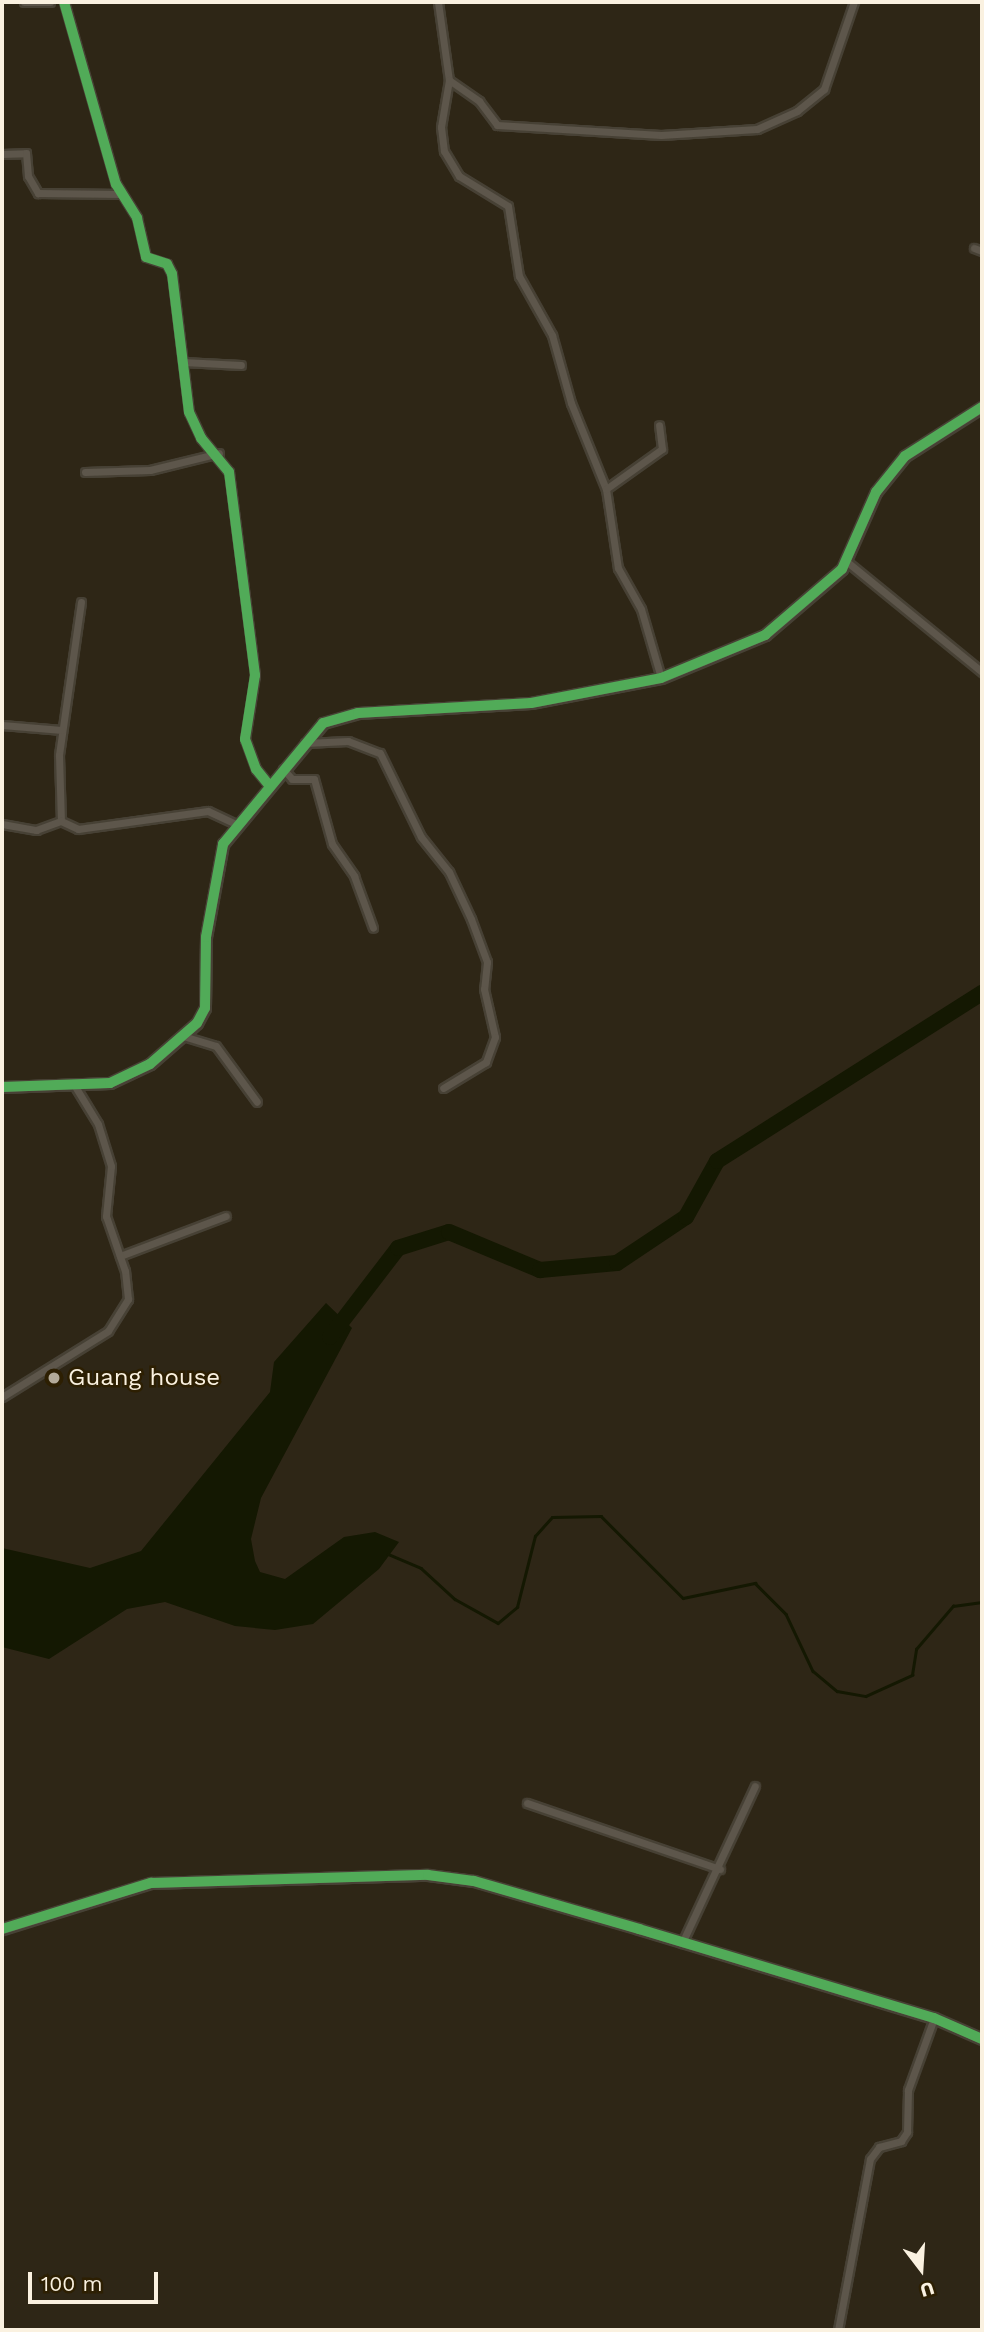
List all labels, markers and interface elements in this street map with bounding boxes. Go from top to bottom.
place label: Guang house [68,1364,220,1392]
marker: Guang house [46,1370,62,1386]
north arrow [886,2234,956,2304]
scale bar [32,2258,161,2302]
text: 100 m [41,2271,103,2296]
text: U [917,2277,937,2303]

